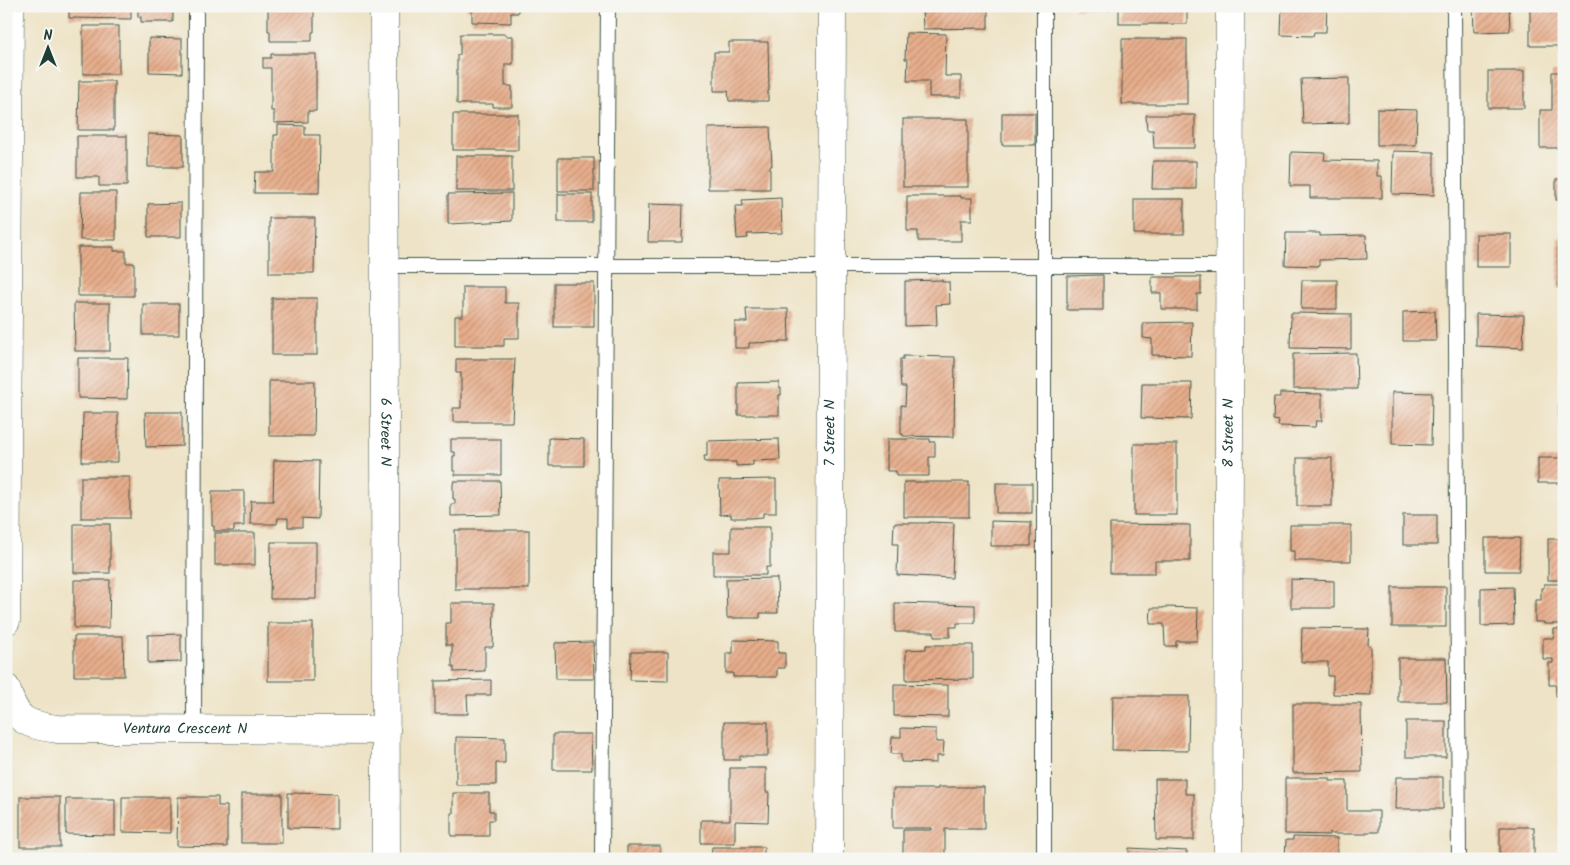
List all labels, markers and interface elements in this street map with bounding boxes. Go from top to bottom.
north arrow [22,22,72,72]
text: N [44,25,53,47]
street label: 6 Street N [373,398,397,466]
street label: 8 Street N [1217,398,1241,468]
street label: 7 Street N [818,399,843,467]
street label: Ventura Crescent N [123,717,247,742]

